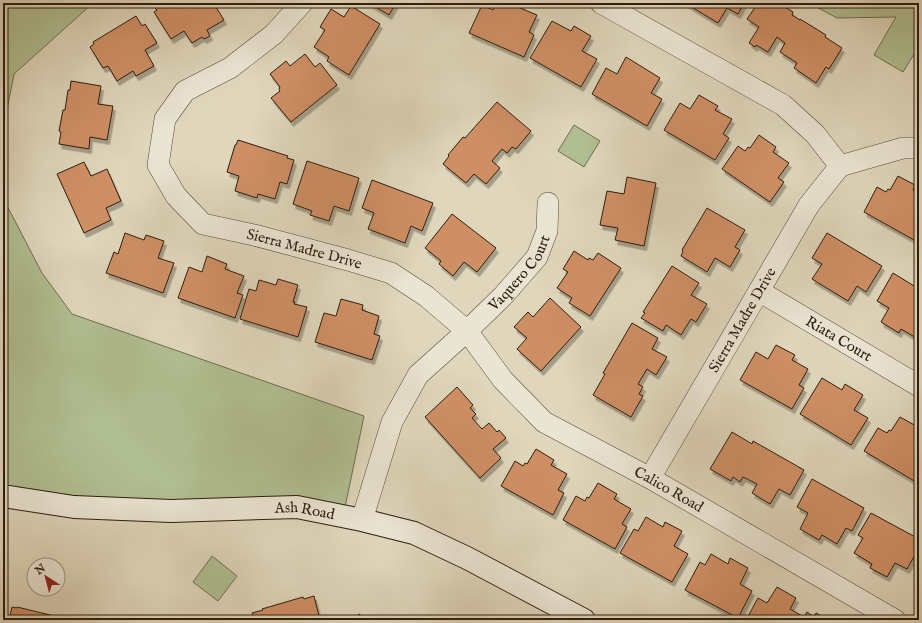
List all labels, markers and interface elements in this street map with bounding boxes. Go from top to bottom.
street label: Sierra Madre Drive [245,225,364,274]
street label: Vaquero Court [484,233,555,316]
street label: Sierra Madre Drive [704,264,781,376]
street label: Riata Court [802,312,875,366]
street label: Calico Road [631,462,708,517]
street label: Ash Road [273,498,337,525]
north arrow [26,557,66,597]
text: N [32,561,49,579]

